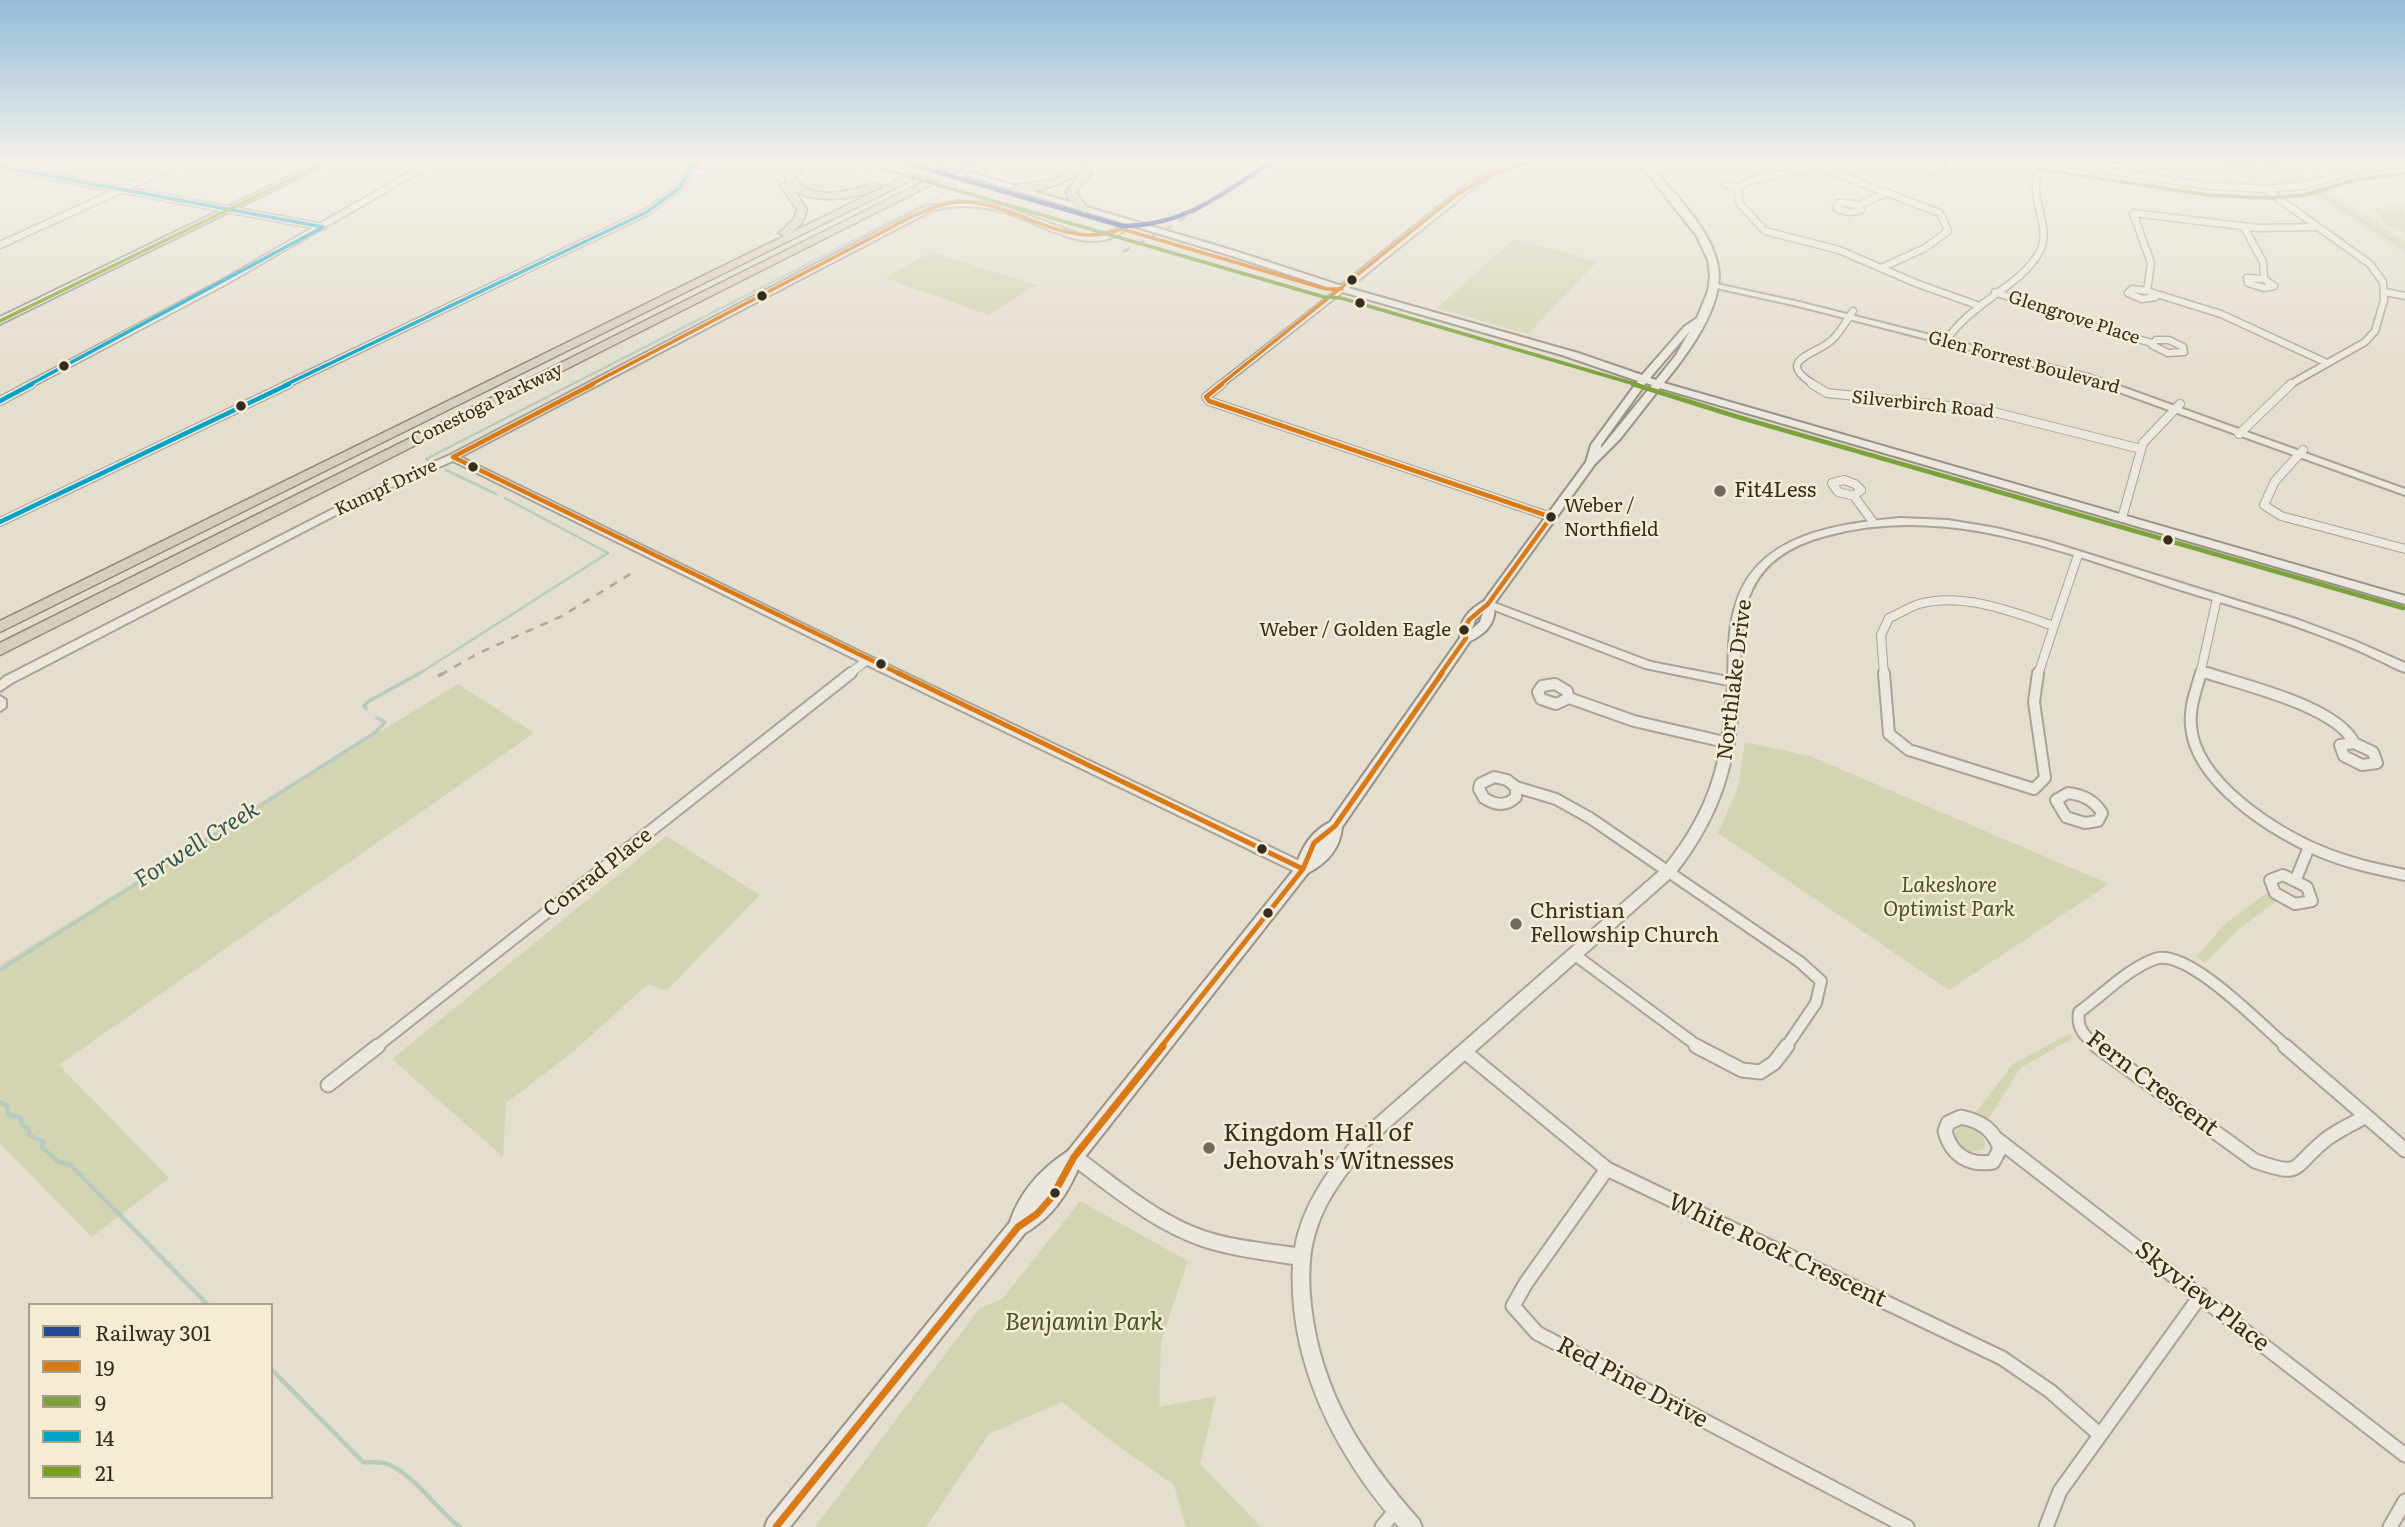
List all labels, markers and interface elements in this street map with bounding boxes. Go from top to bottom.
unlabelled marker [1345,273,1359,287]
street label: Glengrove Place [2006,287,2142,349]
unlabelled marker [755,289,769,303]
unlabelled marker [1353,296,1367,310]
street label: Glen Forrest Boulevard [1926,327,2122,399]
unlabelled marker [57,359,71,373]
street label: Conestoga Parkway [408,359,566,451]
street label: Silverbirch Road [1851,387,1995,423]
unlabelled marker [234,399,248,413]
street label: Kumpf Drive [331,455,441,521]
unlabelled marker [466,460,480,474]
place label: Fit4Less [1734,478,1816,504]
marker: Fit4Less [1712,483,1728,499]
place label: Weber / Northfield [1564,495,1659,539]
marker: Weber / Northfield [1544,510,1558,524]
unlabelled marker [2161,533,2175,547]
street label: Northlake Drive [1713,598,1757,762]
place label: Weber / Golden Eagle [1259,619,1451,641]
marker: Weber / Golden Eagle [1457,623,1471,637]
unlabelled marker [874,657,888,671]
water label: Forwell Creek [130,796,264,894]
street label: Conrad Place [539,823,657,923]
unlabelled marker [1255,842,1269,856]
park label: Lakeshore Optimist Park [1883,873,2015,923]
place label: Christian Fellowship Church [1530,899,1719,949]
unlabelled marker [1261,906,1275,920]
marker: Christian Fellowship Church [1508,916,1524,932]
street label: Fern Crescent [2080,1025,2224,1143]
place label: Kingdom Hall of Jehovah's Witnesses [1223,1120,1454,1176]
marker: Kingdom Hall of Jehovah's Witnesses [1201,1140,1217,1156]
unlabelled marker [1048,1186,1062,1200]
street label: White Rock Crescent [1663,1188,1891,1314]
street label: Skyview Place [2129,1236,2275,1358]
legend [28,1303,273,1499]
park label: Benjamin Park [1005,1309,1163,1337]
text: Railway 301 [95,1316,211,1347]
street label: Red Pine Drive [1551,1331,1713,1435]
text: 19 [95,1351,115,1382]
text: 9 [95,1386,106,1417]
text: 14 [95,1421,114,1452]
text: 21 [95,1456,114,1487]

